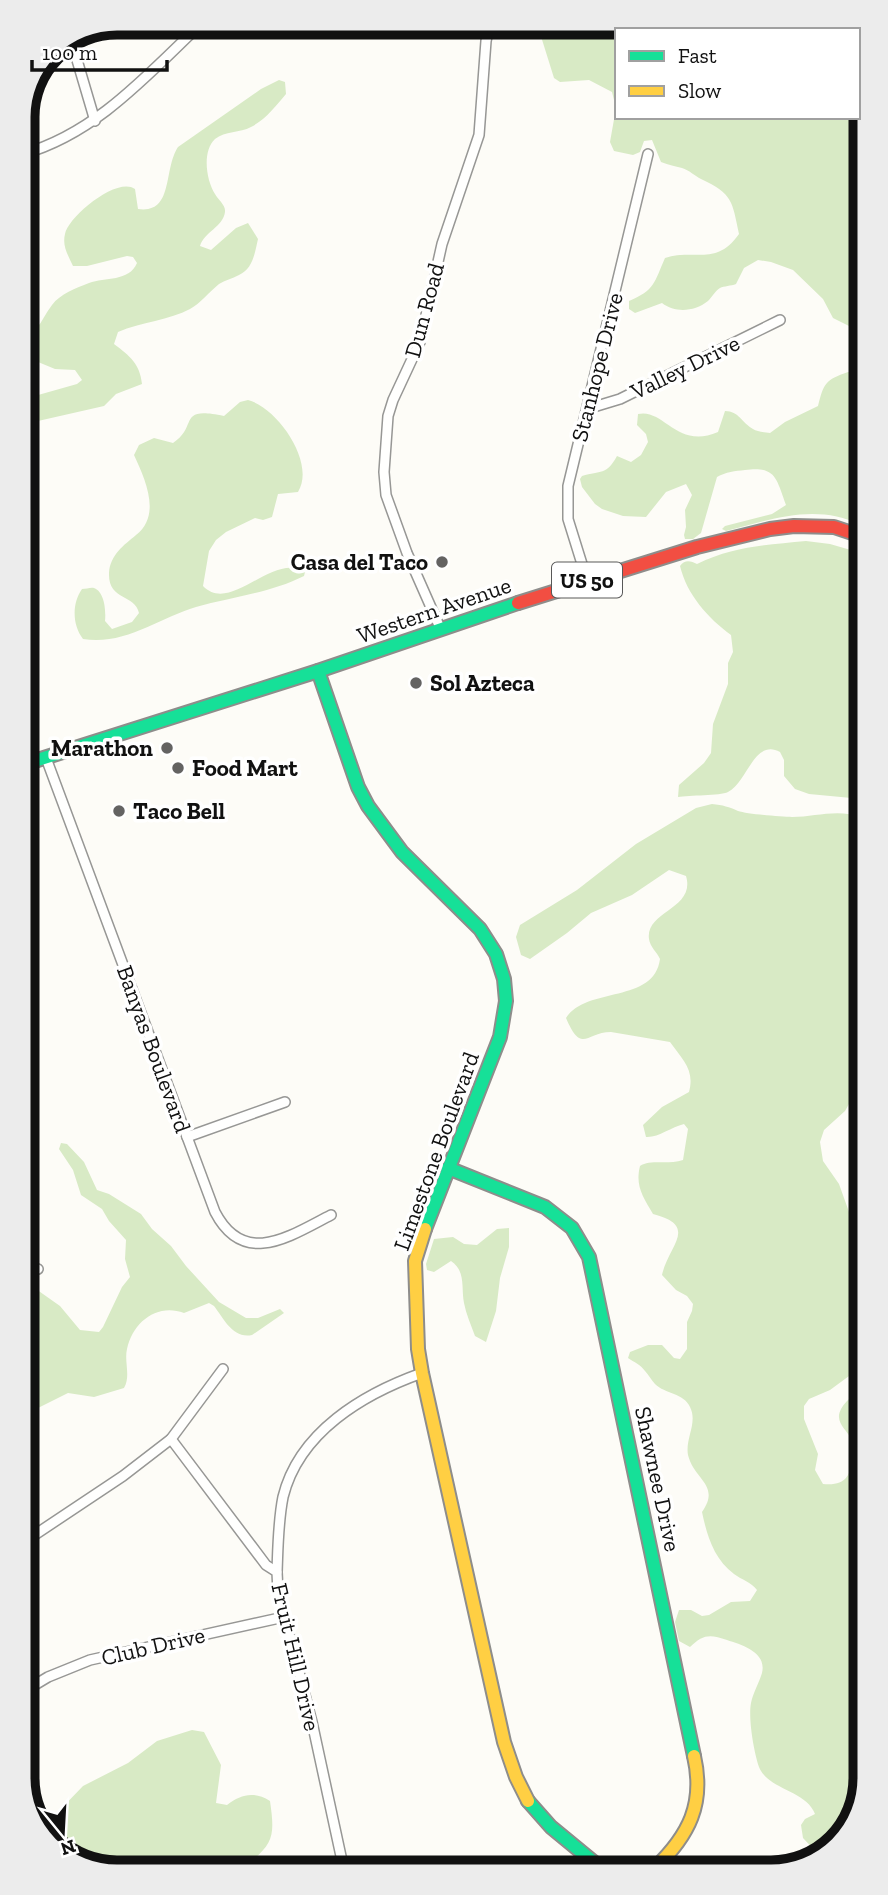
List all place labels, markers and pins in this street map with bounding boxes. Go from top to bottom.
place label: Casa del Taco [291,548,428,576]
marker: Casa del Taco [434,554,450,570]
place label: Sol Azteca [430,669,535,697]
marker: Sol Azteca [408,675,424,691]
place label: Marathon [51,734,153,762]
marker: Marathon [159,740,175,756]
place label: Food Mart [192,754,298,782]
marker: Food Mart [170,760,186,776]
place label: Taco Bell [133,797,225,825]
marker: Taco Bell [111,803,127,819]

